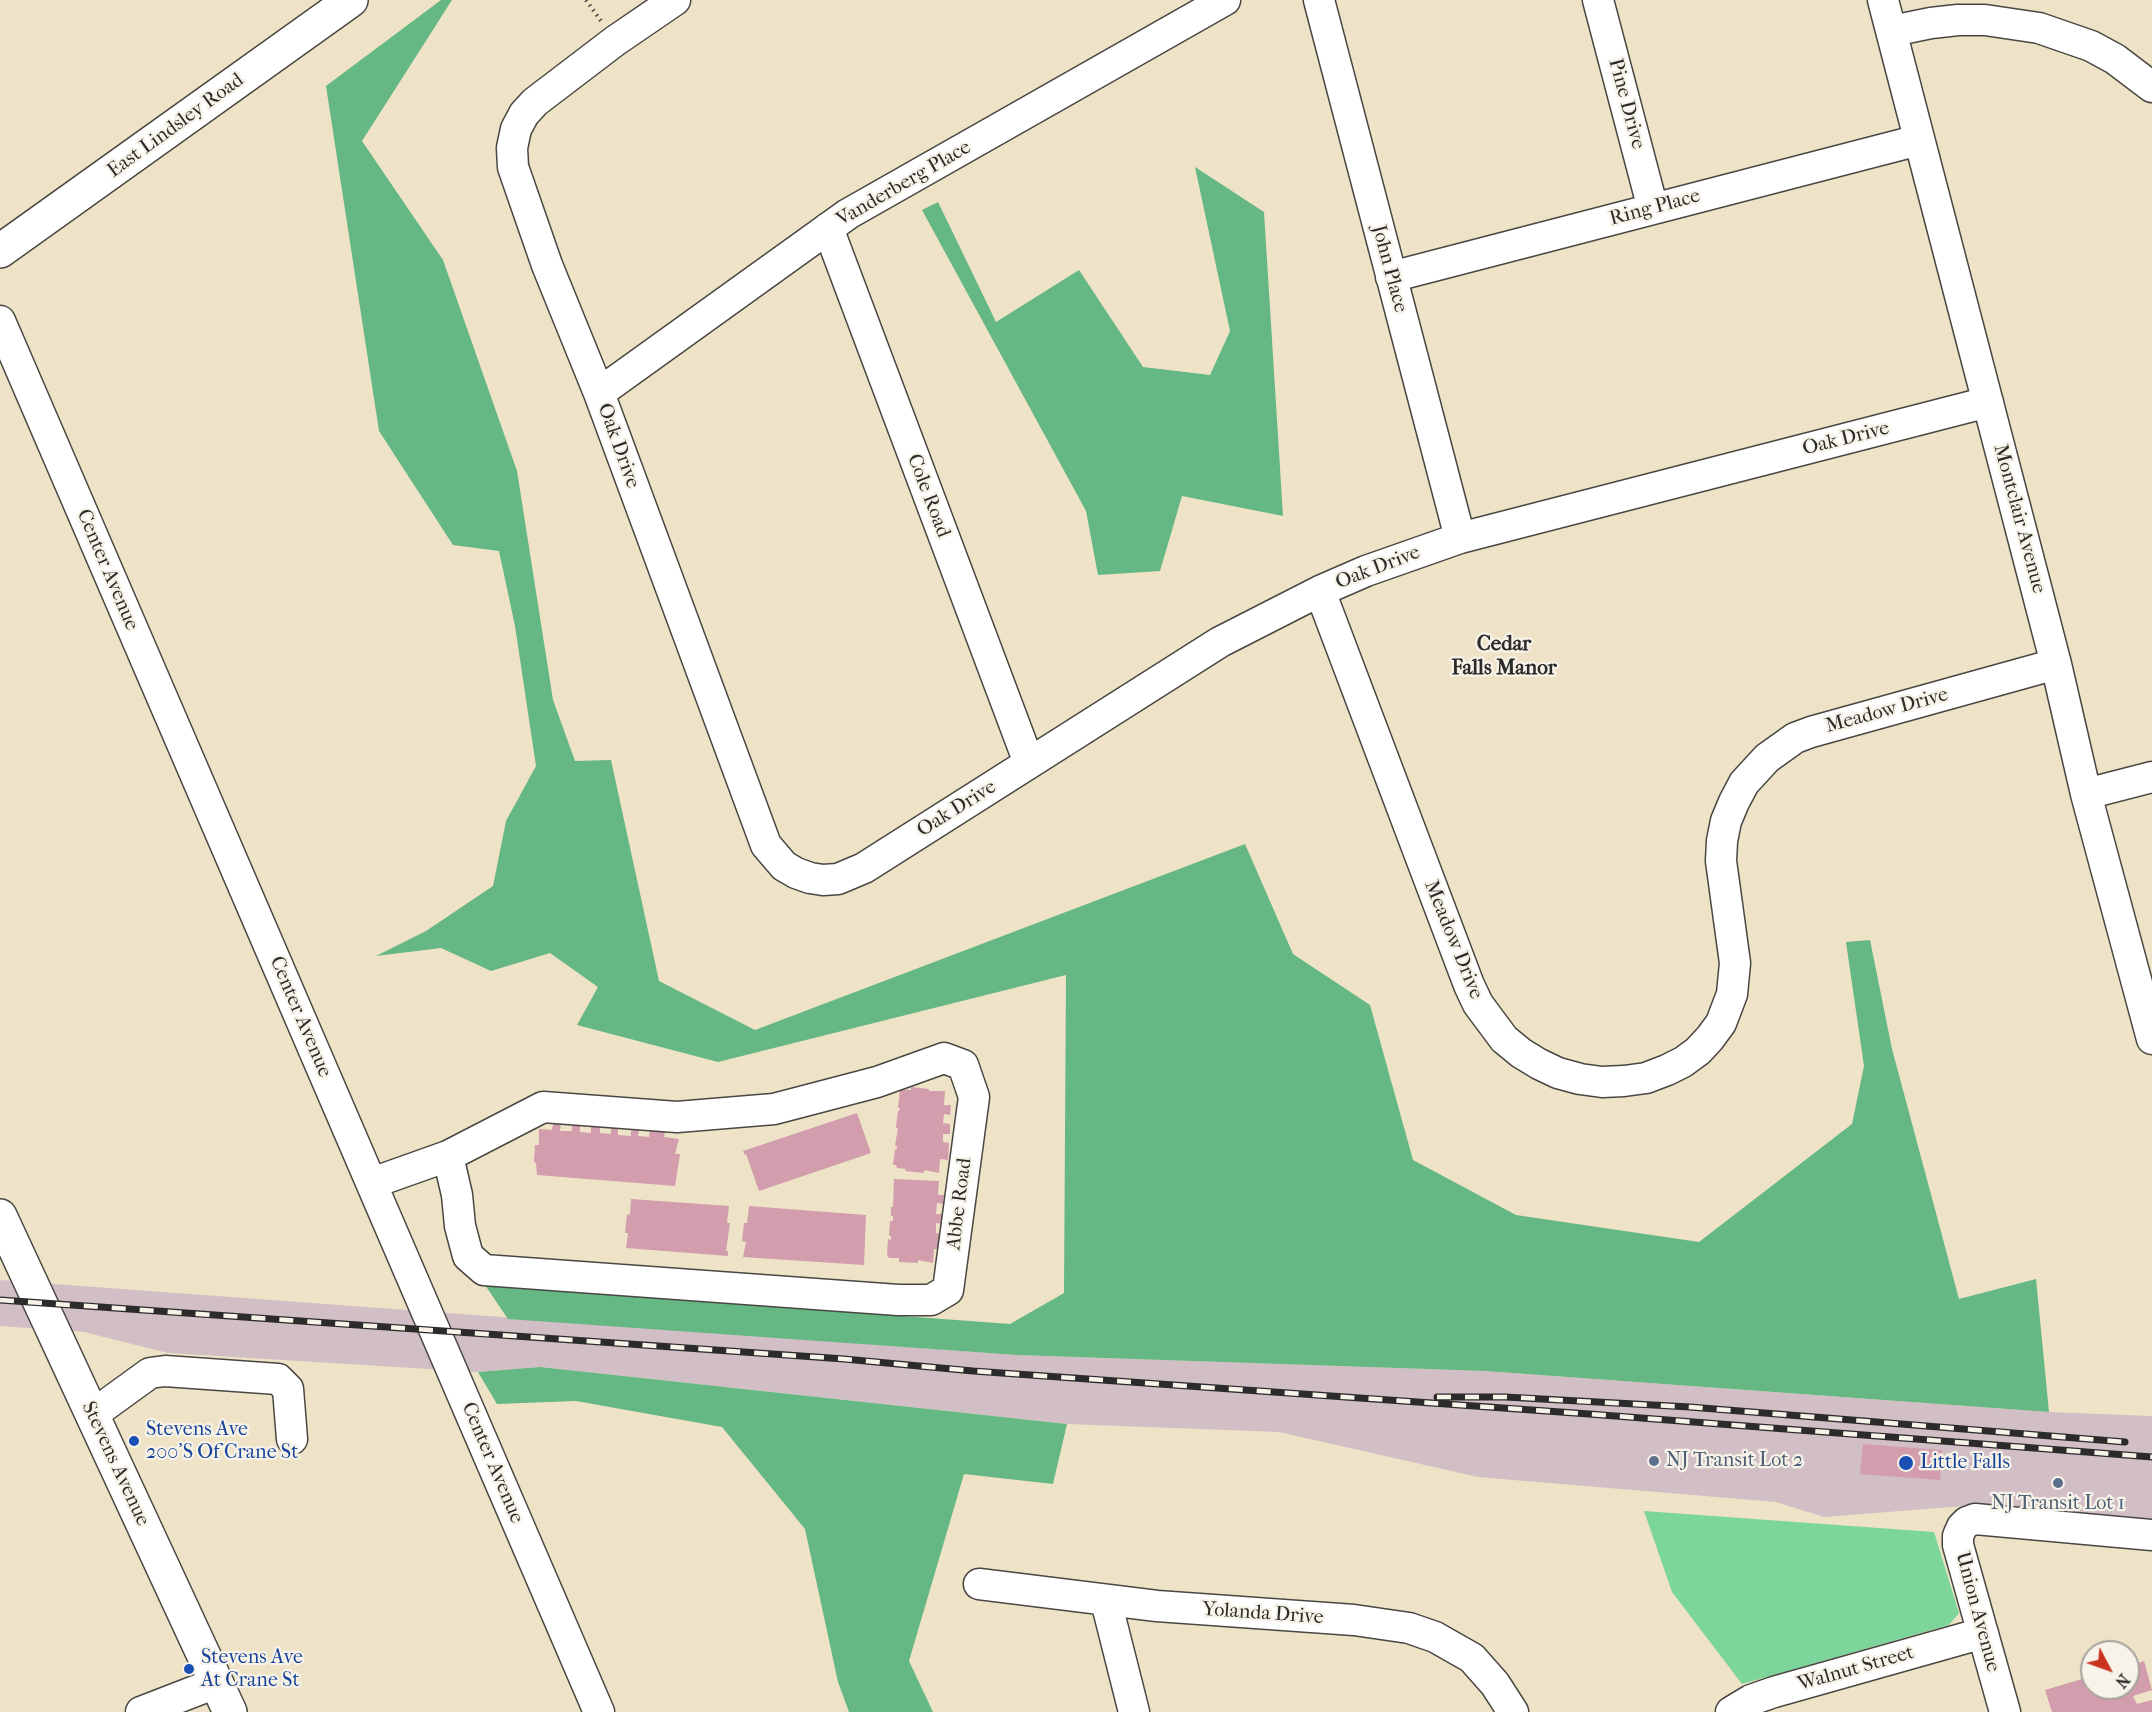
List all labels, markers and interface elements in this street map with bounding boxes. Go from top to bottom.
street label: Pine Drive [1602,56,1650,152]
street label: East Lindsley Road [103,69,249,183]
street label: Vanderberg Place [833,136,975,232]
street label: Ring Place [1607,184,1703,232]
street label: John Place [1366,223,1412,315]
street label: Oak Drive [592,400,644,492]
street label: Oak Drive [1800,417,1892,461]
street label: Montclair Avenue [1988,442,2050,596]
street label: Cole Road [901,451,955,541]
street label: Center Avenue [71,506,143,634]
street label: Oak Drive [1332,541,1424,595]
district label: Cedar Falls Manor [1451,632,1557,682]
street label: Meadow Drive [1823,683,1951,739]
street label: Oak Drive [913,775,1001,843]
street label: Meadow Drive [1418,877,1488,1003]
street label: Center Avenue [264,953,336,1081]
street label: Abbe Road [942,1157,978,1251]
street label: Stevens Avenue [76,1398,154,1530]
street label: Center Avenue [456,1399,528,1527]
place label: Stevens Ave 200'S Of Crane St [146,1418,298,1465]
marker: Stevens Ave 200'S Of Crane St [127,1434,141,1448]
place label: NJ Transit Lot 2 [1666,1449,1803,1473]
place label: Little Falls [1920,1451,2010,1475]
marker: NJ Transit Lot 2 [1647,1454,1661,1468]
marker: Little Falls [1897,1454,1915,1472]
marker: NJ Transit Lot 1 [2051,1476,2065,1490]
place label: NJ Transit Lot 1 [1991,1492,2125,1516]
street label: Union Avenue [1949,1549,2005,1675]
street label: Yolanda Drive [1202,1598,1324,1630]
north arrow [2080,1640,2140,1700]
street label: Walnut Street [1795,1641,1917,1697]
place label: Stevens Ave At Crane St [201,1646,303,1693]
marker: Stevens Ave At Crane St [182,1662,196,1676]
text: N [2111,1670,2134,1692]

